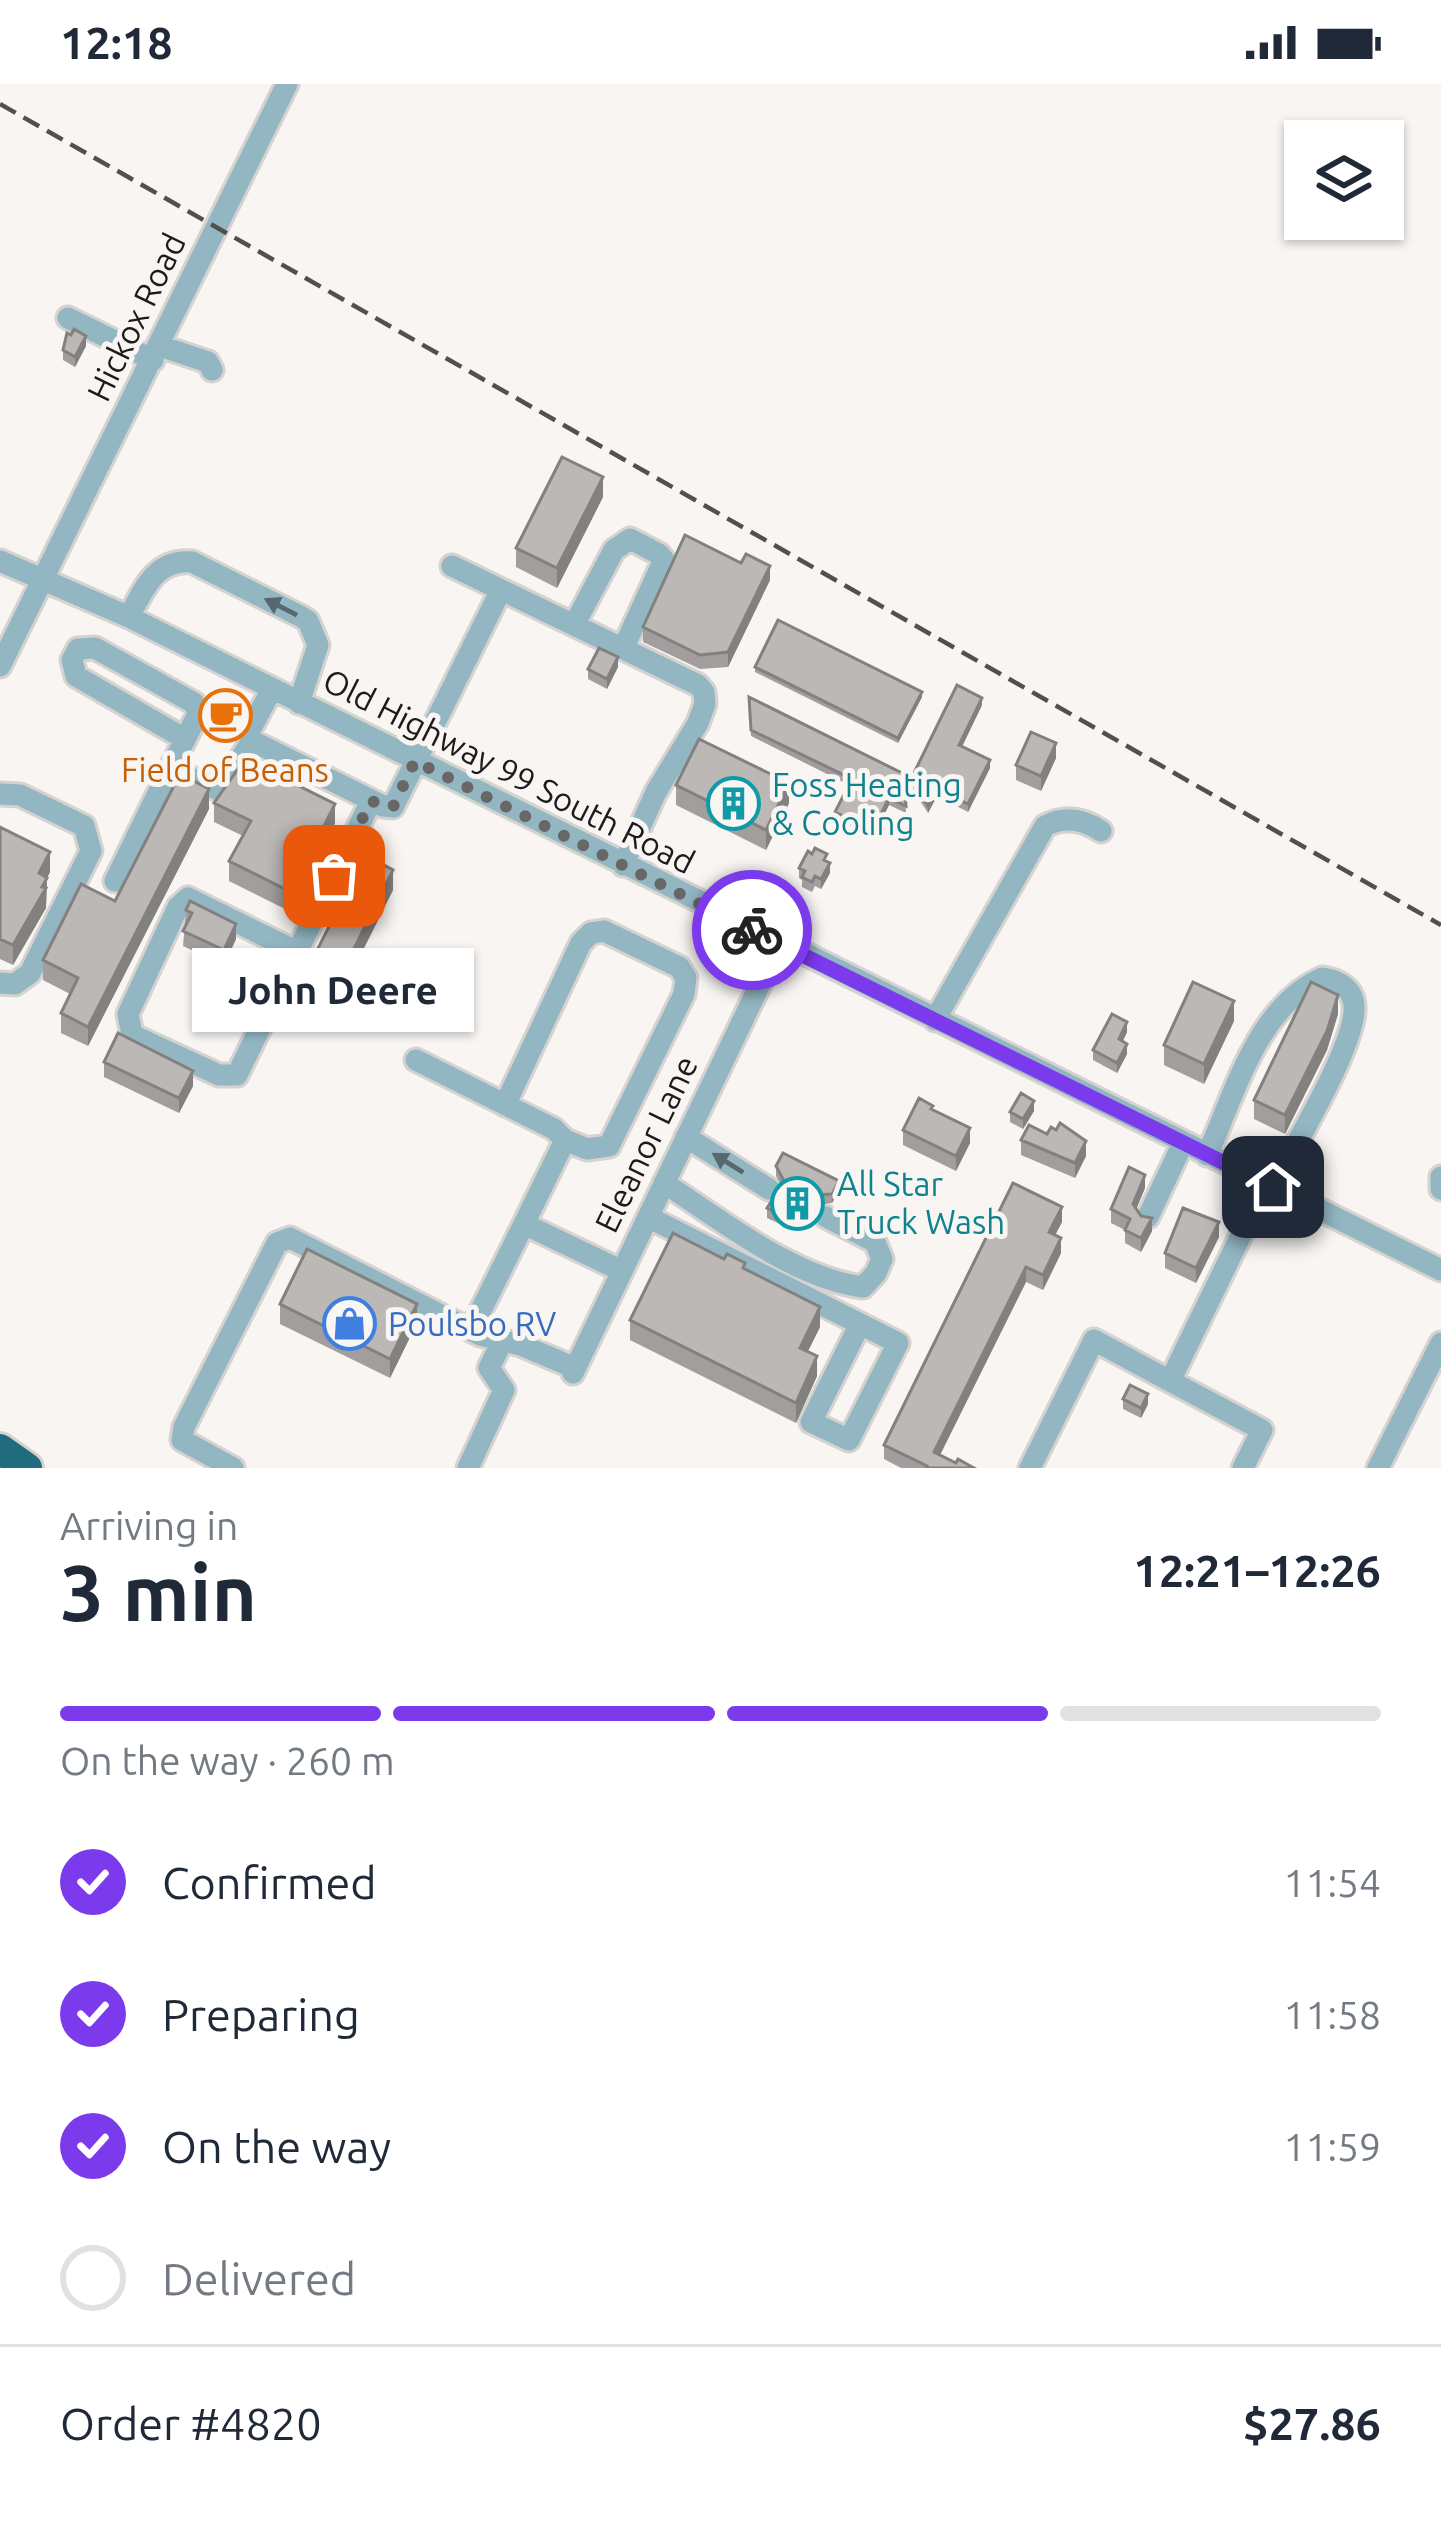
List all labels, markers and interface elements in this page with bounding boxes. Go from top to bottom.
text: 12:18 [60,17,173,68]
map controls [1284,120,1404,240]
button: layers [1284,120,1404,240]
street label: Hickox Road [79,227,192,407]
one-way arrow [264,597,298,617]
street label: Old Highway 99 South Road [317,661,701,880]
cafe icon: Field of Beans [197,688,253,744]
place label: Field of Beans [121,751,329,788]
place label: Foss Heating & Cooling [772,766,962,841]
building icon: Foss Heating & Cooling [705,776,761,832]
pin [283,825,385,927]
icon: bag [301,843,367,909]
courier [692,870,812,990]
icon: bike [719,897,785,963]
callout: John Deere [193,948,475,1032]
text: John Deere [228,968,438,1011]
street label: Eleanor Lane [587,1050,704,1238]
pin [1222,1136,1324,1238]
one-way arrow [711,1153,745,1174]
icon: home [1240,1154,1306,1220]
place label: All Star Truck Wash [837,1165,1005,1240]
building icon: All Star Truck Wash [770,1175,826,1231]
shop icon: Poulsbo RV [321,1296,377,1352]
place label: Poulsbo RV [388,1305,556,1342]
text: Arriving in [60,1504,238,1547]
text: 12:21–12:26 [1133,1545,1381,1596]
text: 3 min [60,1548,257,1636]
text: On the way · 260 m [60,1739,395,1782]
icon: check [60,1849,126,1915]
text: Confirmed [162,1857,377,1908]
text: 11:54 [1283,1861,1381,1904]
icon: check [60,1981,126,2047]
text: Preparing [162,1989,360,2040]
text: 11:58 [1283,1993,1381,2036]
icon: check [60,2113,126,2179]
text: On the way [162,2121,391,2172]
text: 11:59 [1283,2125,1381,2168]
text: Delivered [162,2253,356,2304]
text: Order #4820 [60,2398,322,2449]
text: $27.86 [1243,2398,1381,2449]

